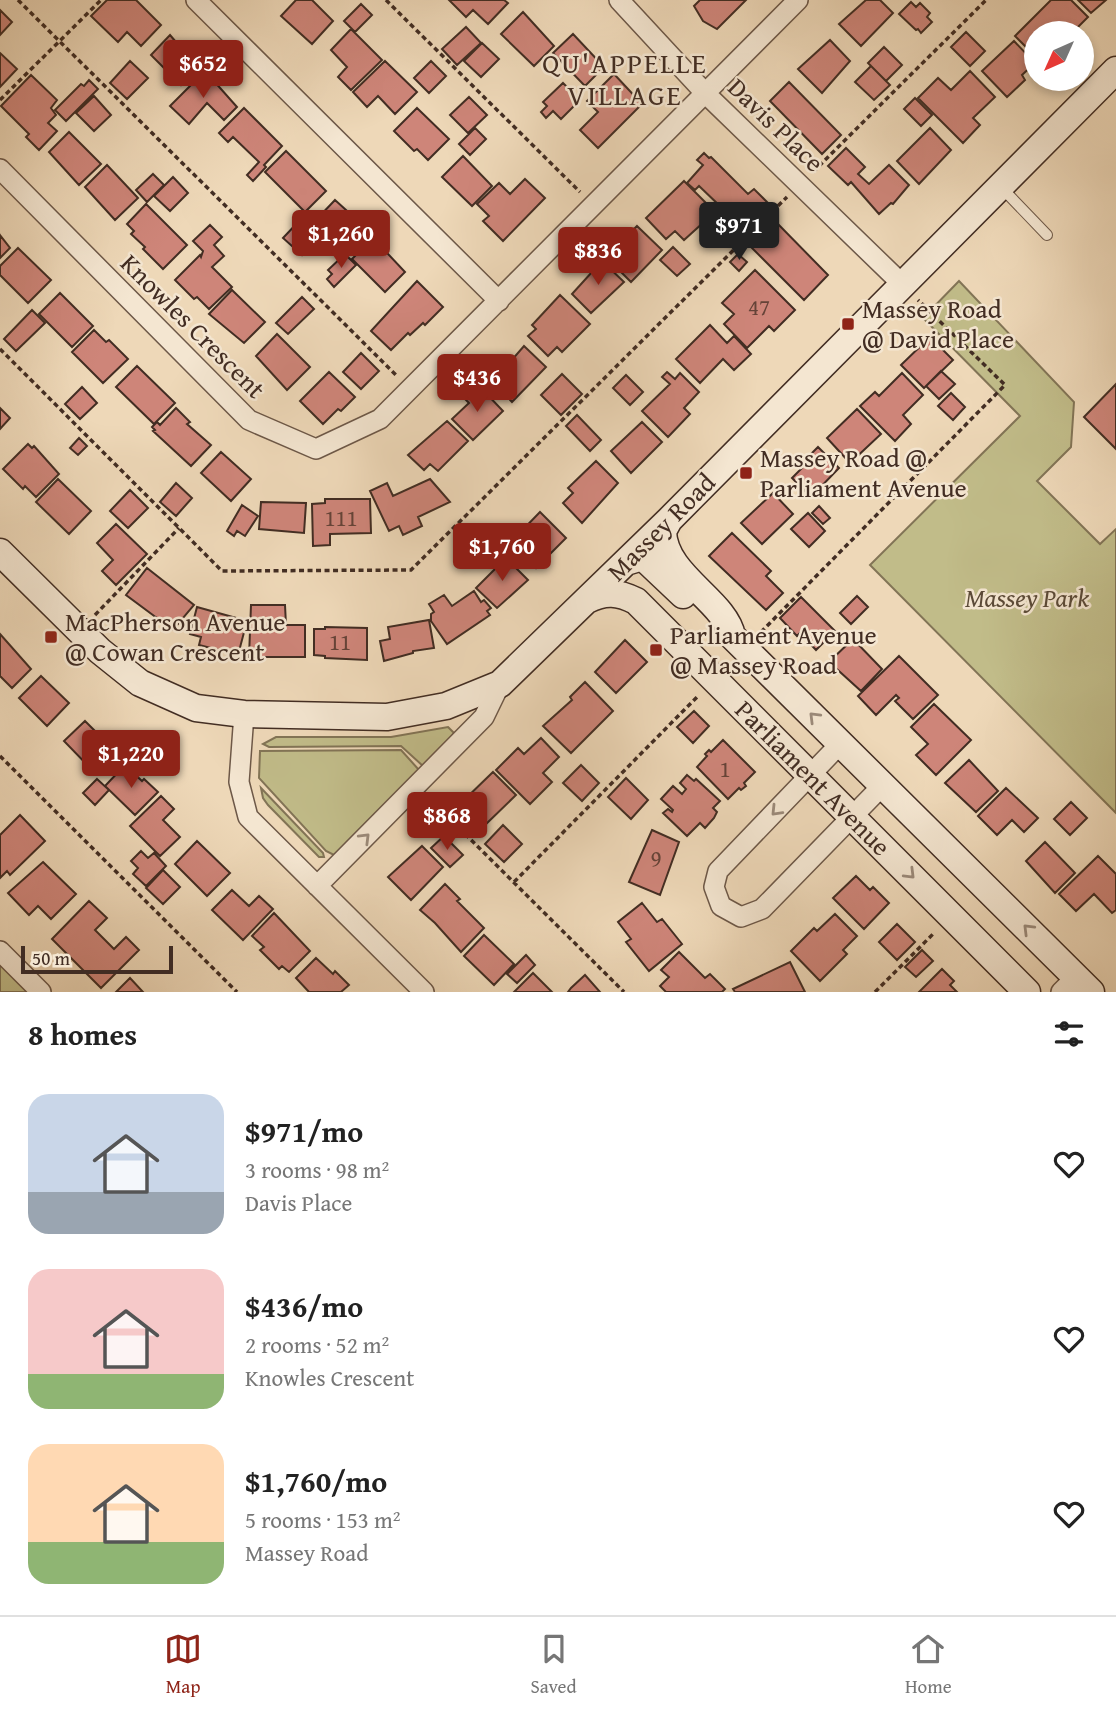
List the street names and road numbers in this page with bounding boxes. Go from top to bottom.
street label: Davis Place [719,68,834,181]
street label: Knowles Crescent [112,244,275,407]
street label: Massey Road [598,463,724,590]
street label: Parliament Avenue [726,691,900,865]

